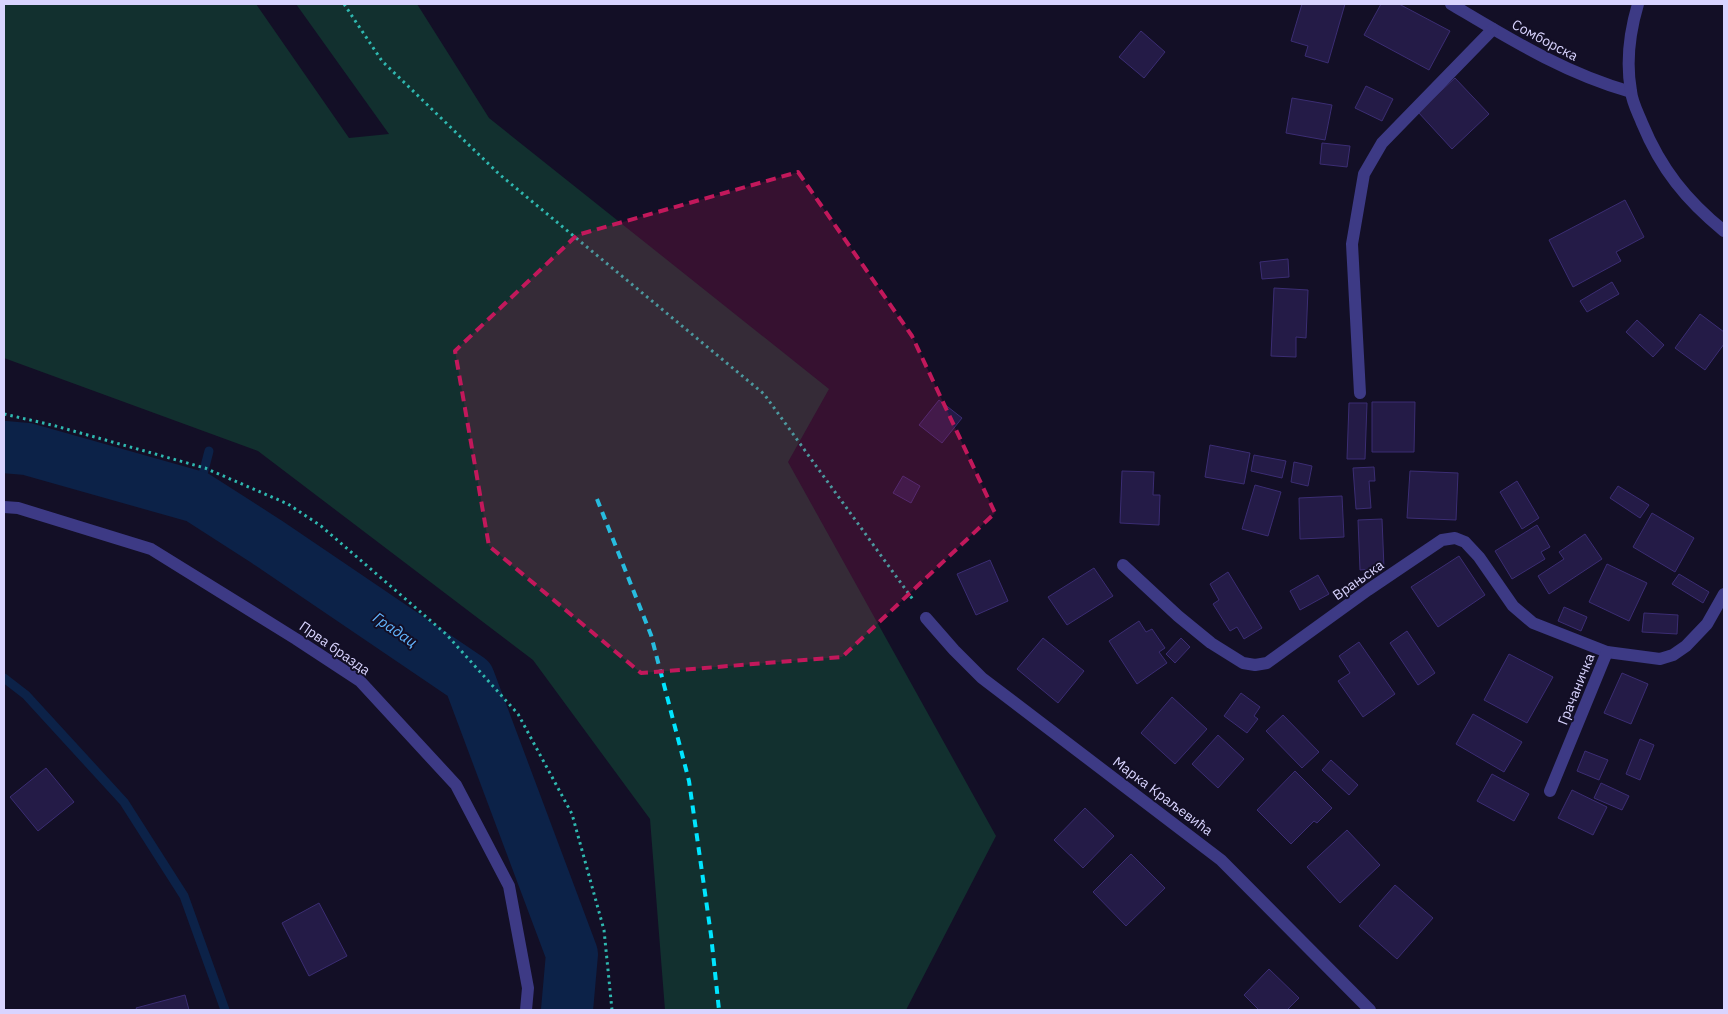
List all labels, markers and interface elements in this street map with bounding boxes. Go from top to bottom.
street label: Сомборска [1509,15,1582,65]
street label: Врањска [1329,556,1388,604]
water label: Градац [370,608,421,651]
street label: Прва бразда [296,617,374,679]
street label: Грачаничка [1553,650,1599,727]
street label: Марка Краљевића [1109,752,1217,840]

